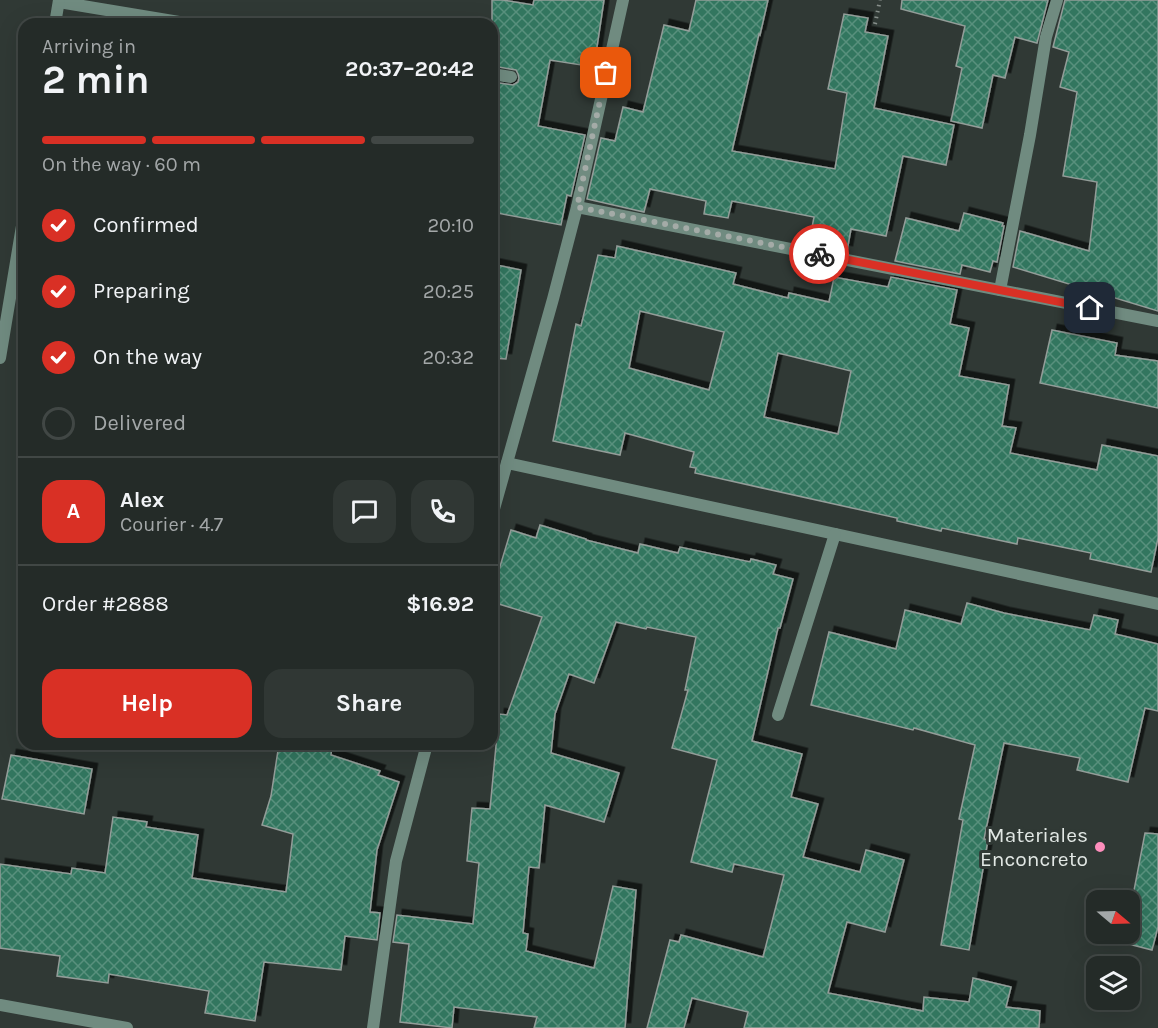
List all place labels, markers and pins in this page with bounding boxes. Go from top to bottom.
pin [580,47,631,98]
pin [1064,282,1115,333]
place label: Materiales Enconcreto [980,823,1088,871]
marker: Materiales Enconcreto [1093,840,1107,854]

